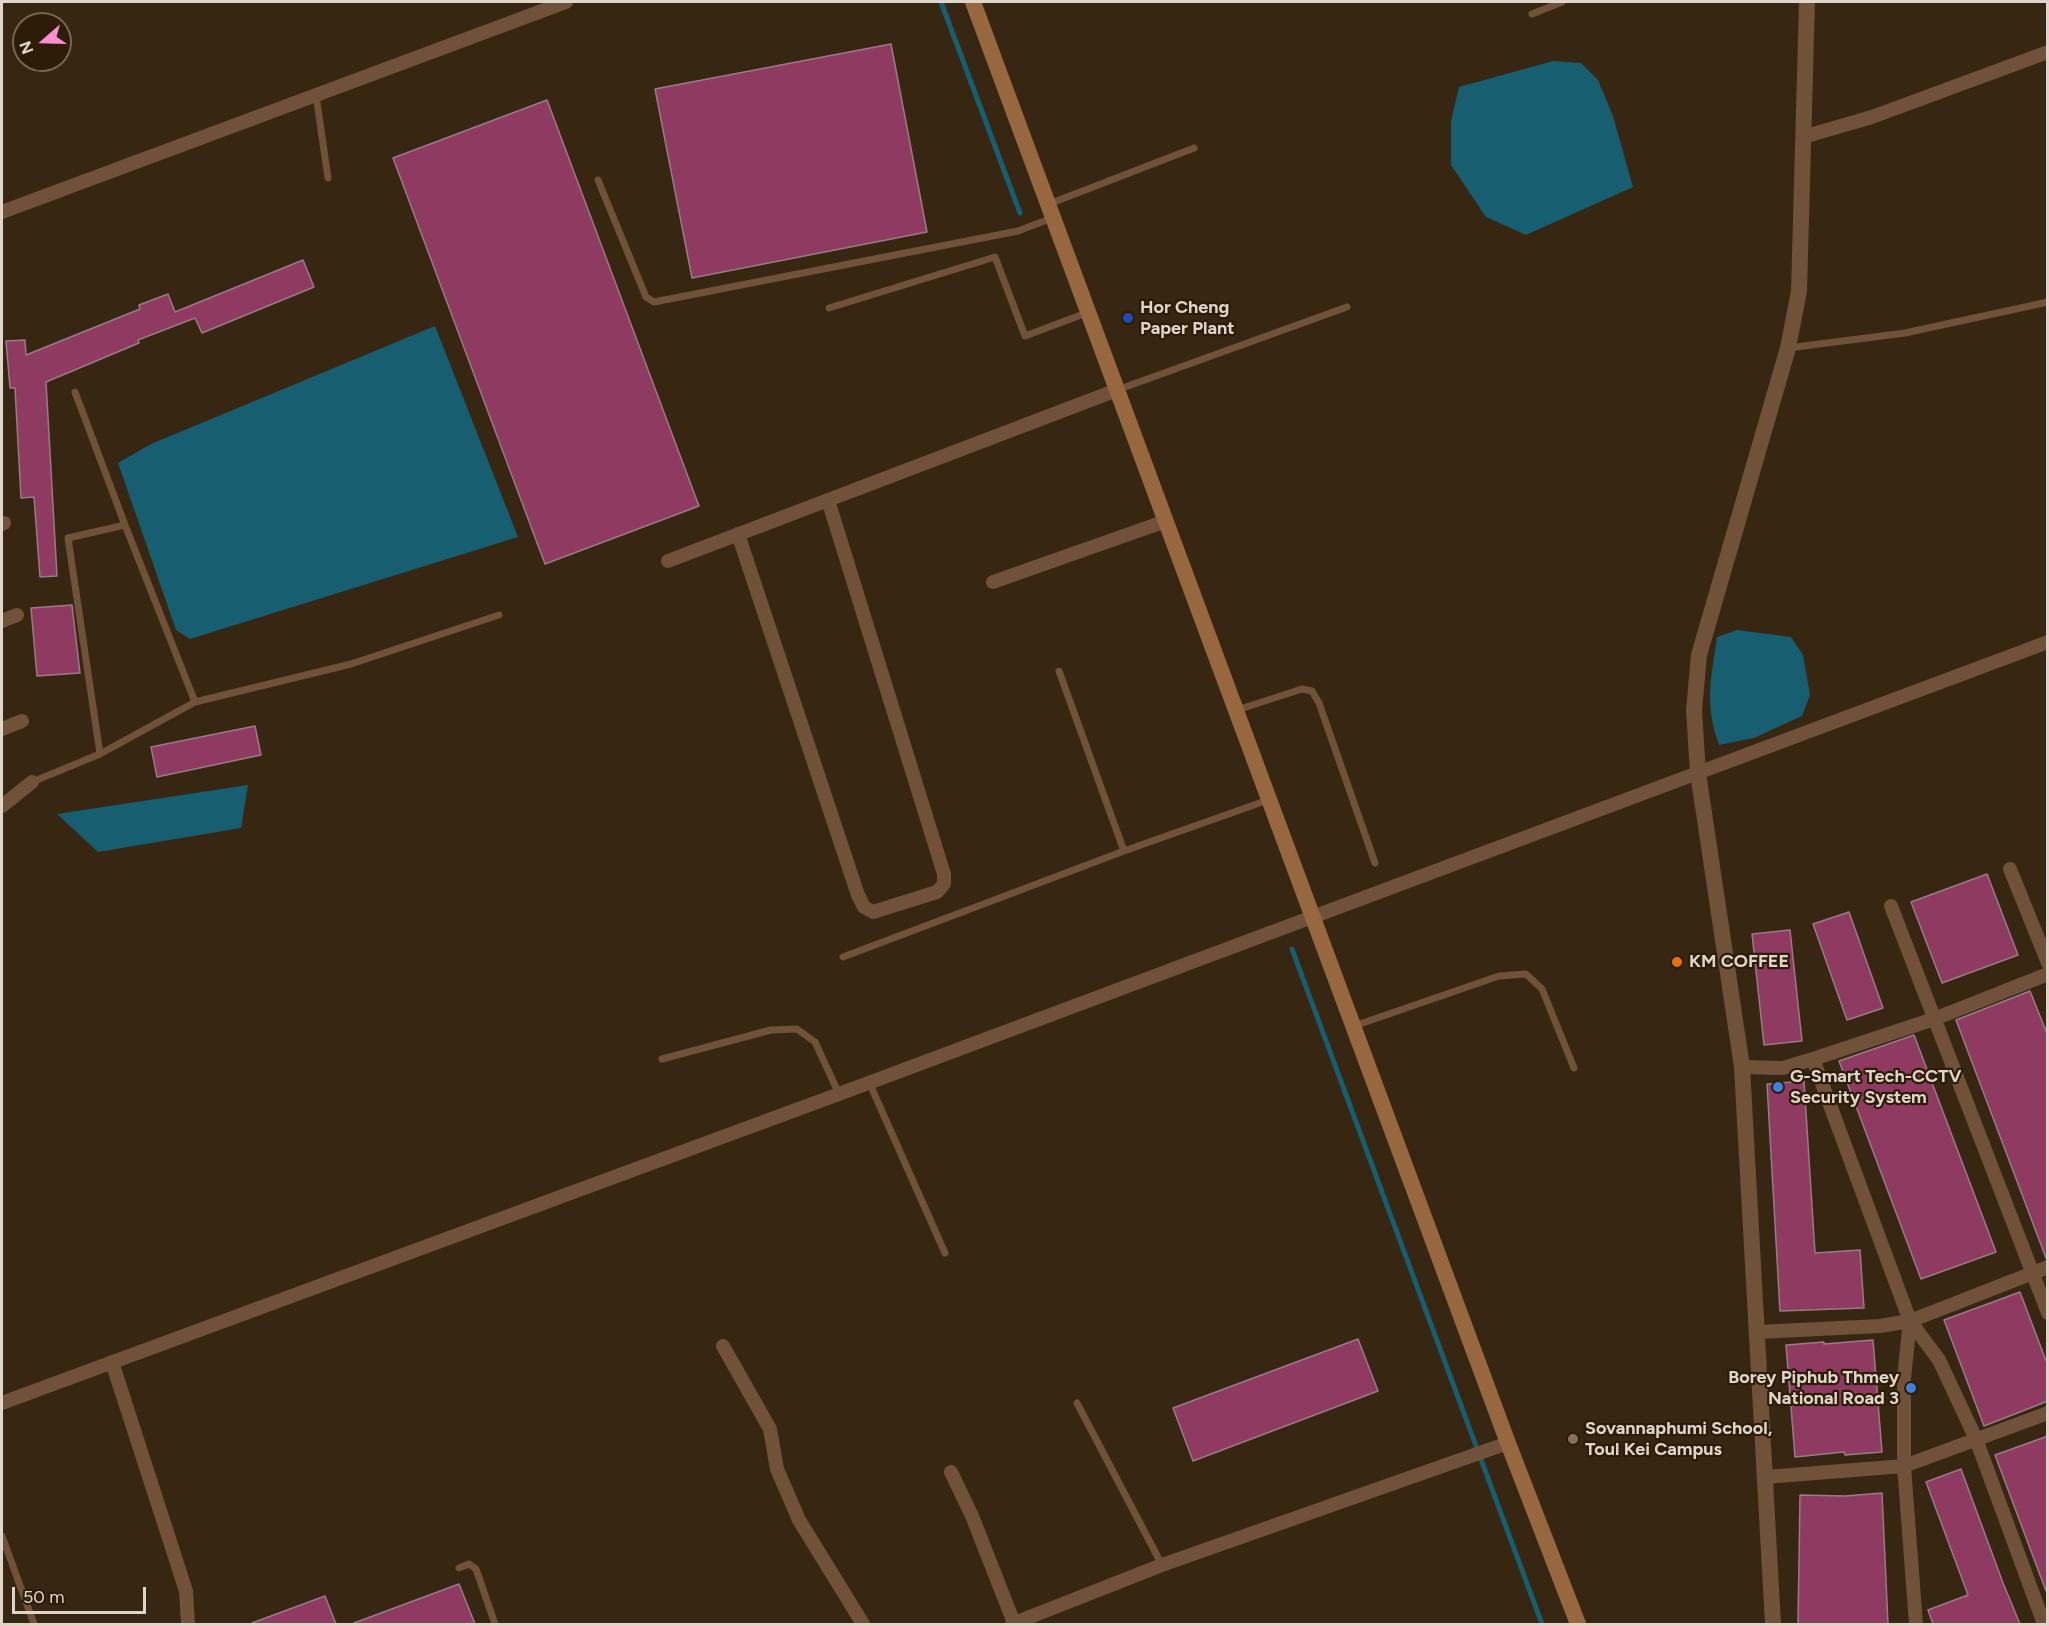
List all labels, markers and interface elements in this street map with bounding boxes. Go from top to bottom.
north arrow [12,12,72,72]
text: N [15,39,38,57]
place label: Hor Cheng Paper Plant [1140,297,1234,340]
marker: Hor Cheng Paper Plant [1121,311,1135,325]
place label: KM COFFEE [1689,951,1789,973]
marker: KM COFFEE [1670,955,1684,969]
place label: G-Smart Tech-CCTV Security System [1790,1066,1962,1108]
marker: G-Smart Tech-CCTV Security System [1771,1080,1785,1094]
place label: Borey Piphub Thmey National Road 3 [1728,1367,1899,1410]
marker: Borey Piphub Thmey National Road 3 [1904,1381,1918,1395]
place label: Sovannaphumi School, Toul Kei Campus [1585,1418,1772,1460]
marker: Sovannaphumi School, Toul Kei Campus [1566,1432,1580,1446]
scale bar [15,1575,148,1613]
text: 50 m [23,1586,65,1608]

